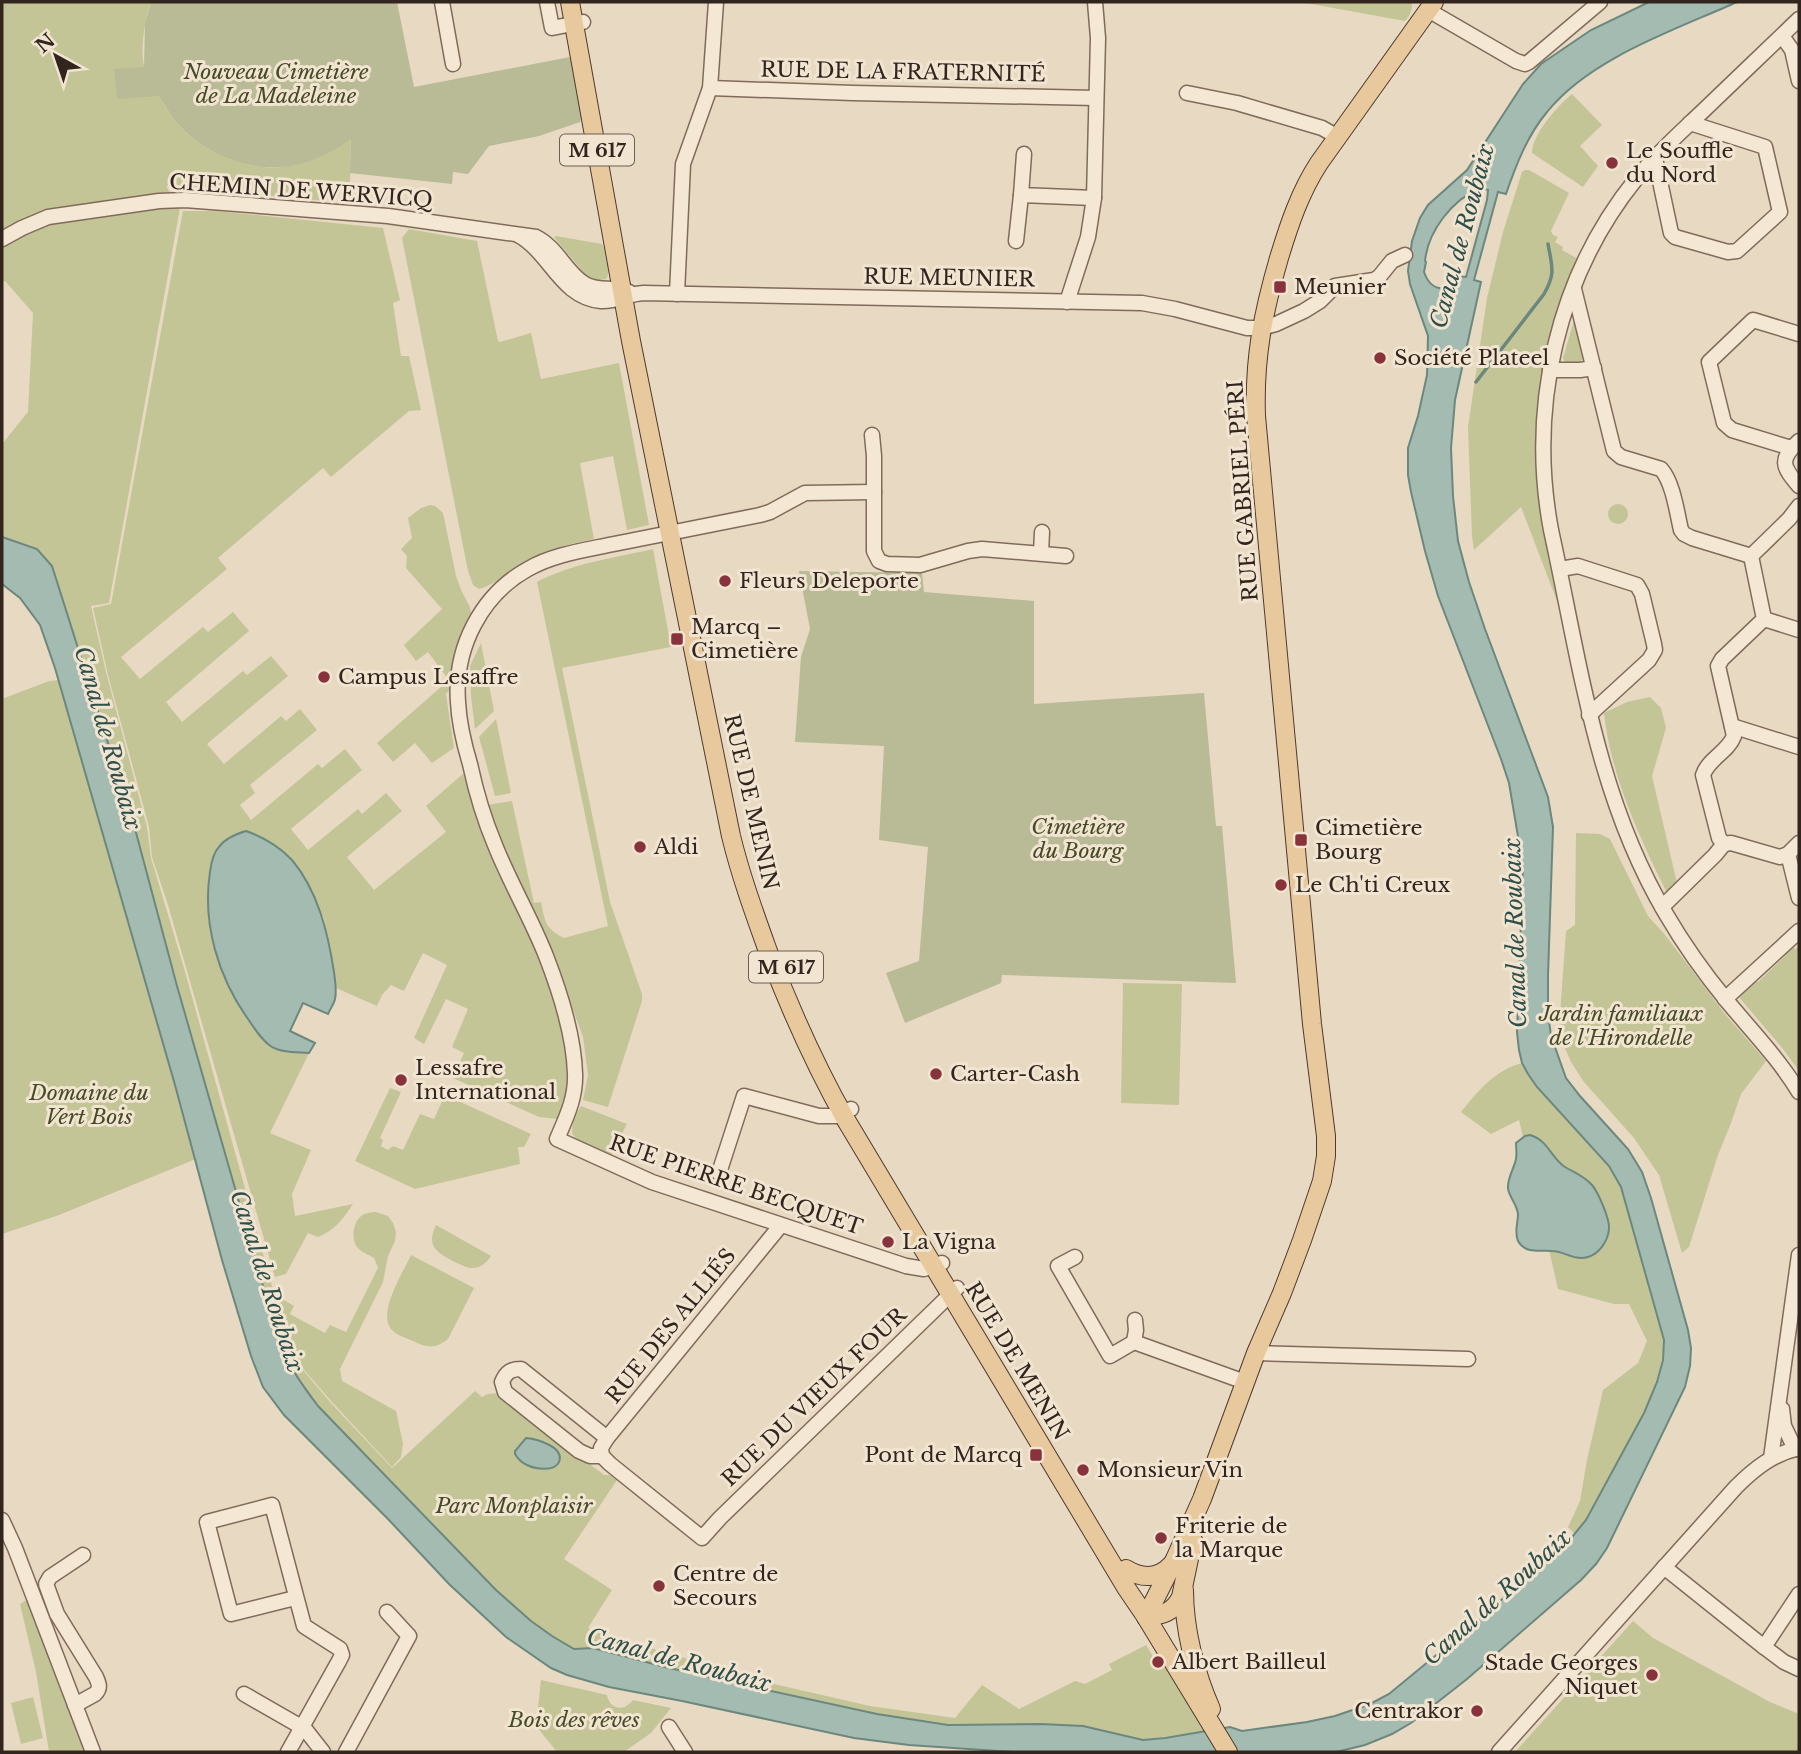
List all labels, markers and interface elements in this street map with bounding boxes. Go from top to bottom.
north arrow [21,21,91,91]
text: N [31,29,60,58]
street label: RUE DE LA FRATERNITÉ [760,57,1046,87]
park label: Nouveau Cimetière de La Madeleine [182,59,369,109]
road number: M 617 [560,134,634,166]
place label: Le Souffle du Nord [1626,138,1734,188]
water label: Canal de Roubaix [1424,140,1500,331]
marker: Le Souffle du Nord [1604,155,1620,171]
street label: CHEMIN DE WERVICQ [168,169,434,213]
street label: RUE MEUNIER [863,264,1036,293]
place label: Meunier [1294,274,1386,300]
marker: Meunier [1272,279,1288,295]
place label: Société Plateel [1394,345,1550,371]
marker: Société Plateel [1372,350,1388,366]
street label: RUE GABRIEL PÉRI [1222,379,1264,603]
place label: Fleurs Deleporte [739,568,919,594]
marker: Fleurs Deleporte [717,573,733,589]
place label: Marcq – Cimetière [691,614,799,664]
marker: Marcq – Cimetière [669,631,685,647]
water label: Canal de Roubaix [68,643,148,834]
place label: Campus Lesaffre [338,664,519,690]
marker: Campus Lesaffre [316,669,332,685]
street label: RUE DE MENIN [718,711,784,893]
park label: Cimetière du Bourg [1031,814,1125,864]
place label: Cimetière Bourg [1315,815,1423,865]
marker: Cimetière Bourg [1293,832,1309,848]
place label: Aldi [653,834,698,860]
water label: Canal de Roubaix [1498,837,1532,1028]
marker: Aldi [632,839,648,855]
place label: Le Ch'ti Creux [1295,872,1451,898]
marker: Le Ch'ti Creux [1273,877,1289,893]
road number: M 617 [749,951,823,982]
park label: Jardin familiaux de l'Hirondelle [1538,1001,1703,1051]
place label: Lessafre International [415,1055,556,1105]
place label: Carter-Cash [950,1061,1080,1087]
marker: Carter-Cash [928,1066,944,1082]
marker: Lessafre International [393,1072,409,1088]
park label: Domaine du Vert Bois [28,1080,149,1130]
street label: RUE PIERRE BECQUET [606,1129,866,1241]
water label: Canal de Roubaix [224,1186,310,1376]
place label: La Vigna [902,1229,996,1255]
marker: La Vigna [880,1234,896,1250]
street label: RUE DES ALLIÉS [600,1243,742,1409]
street label: RUE DE MENIN [960,1277,1074,1445]
street label: RUE DU VIEUX FOUR [716,1301,913,1492]
place label: Pont de Marcq [865,1442,1022,1468]
marker: Pont de Marcq [1028,1447,1044,1463]
place label: Monsieur Vin [1097,1457,1243,1483]
marker: Monsieur Vin [1075,1462,1091,1478]
park label: Parc Monplaisir [434,1493,594,1519]
place label: Friterie de la Marque [1175,1513,1287,1563]
water label: Canal de Roubaix [1417,1523,1577,1671]
marker: Friterie de la Marque [1153,1530,1169,1546]
place label: Centre de Secours [673,1561,778,1611]
marker: Centre de Secours [651,1578,667,1594]
water label: Canal de Roubaix [584,1622,775,1698]
place label: Albert Bailleul [1171,1649,1326,1675]
place label: Stade Georges Niquet [1485,1650,1638,1700]
marker: Albert Bailleul [1150,1654,1166,1670]
marker: Stade Georges Niquet [1644,1667,1660,1683]
place label: Centrakor [1354,1698,1463,1724]
marker: Centrakor [1469,1703,1485,1719]
park label: Bois des rêves [507,1707,640,1733]

